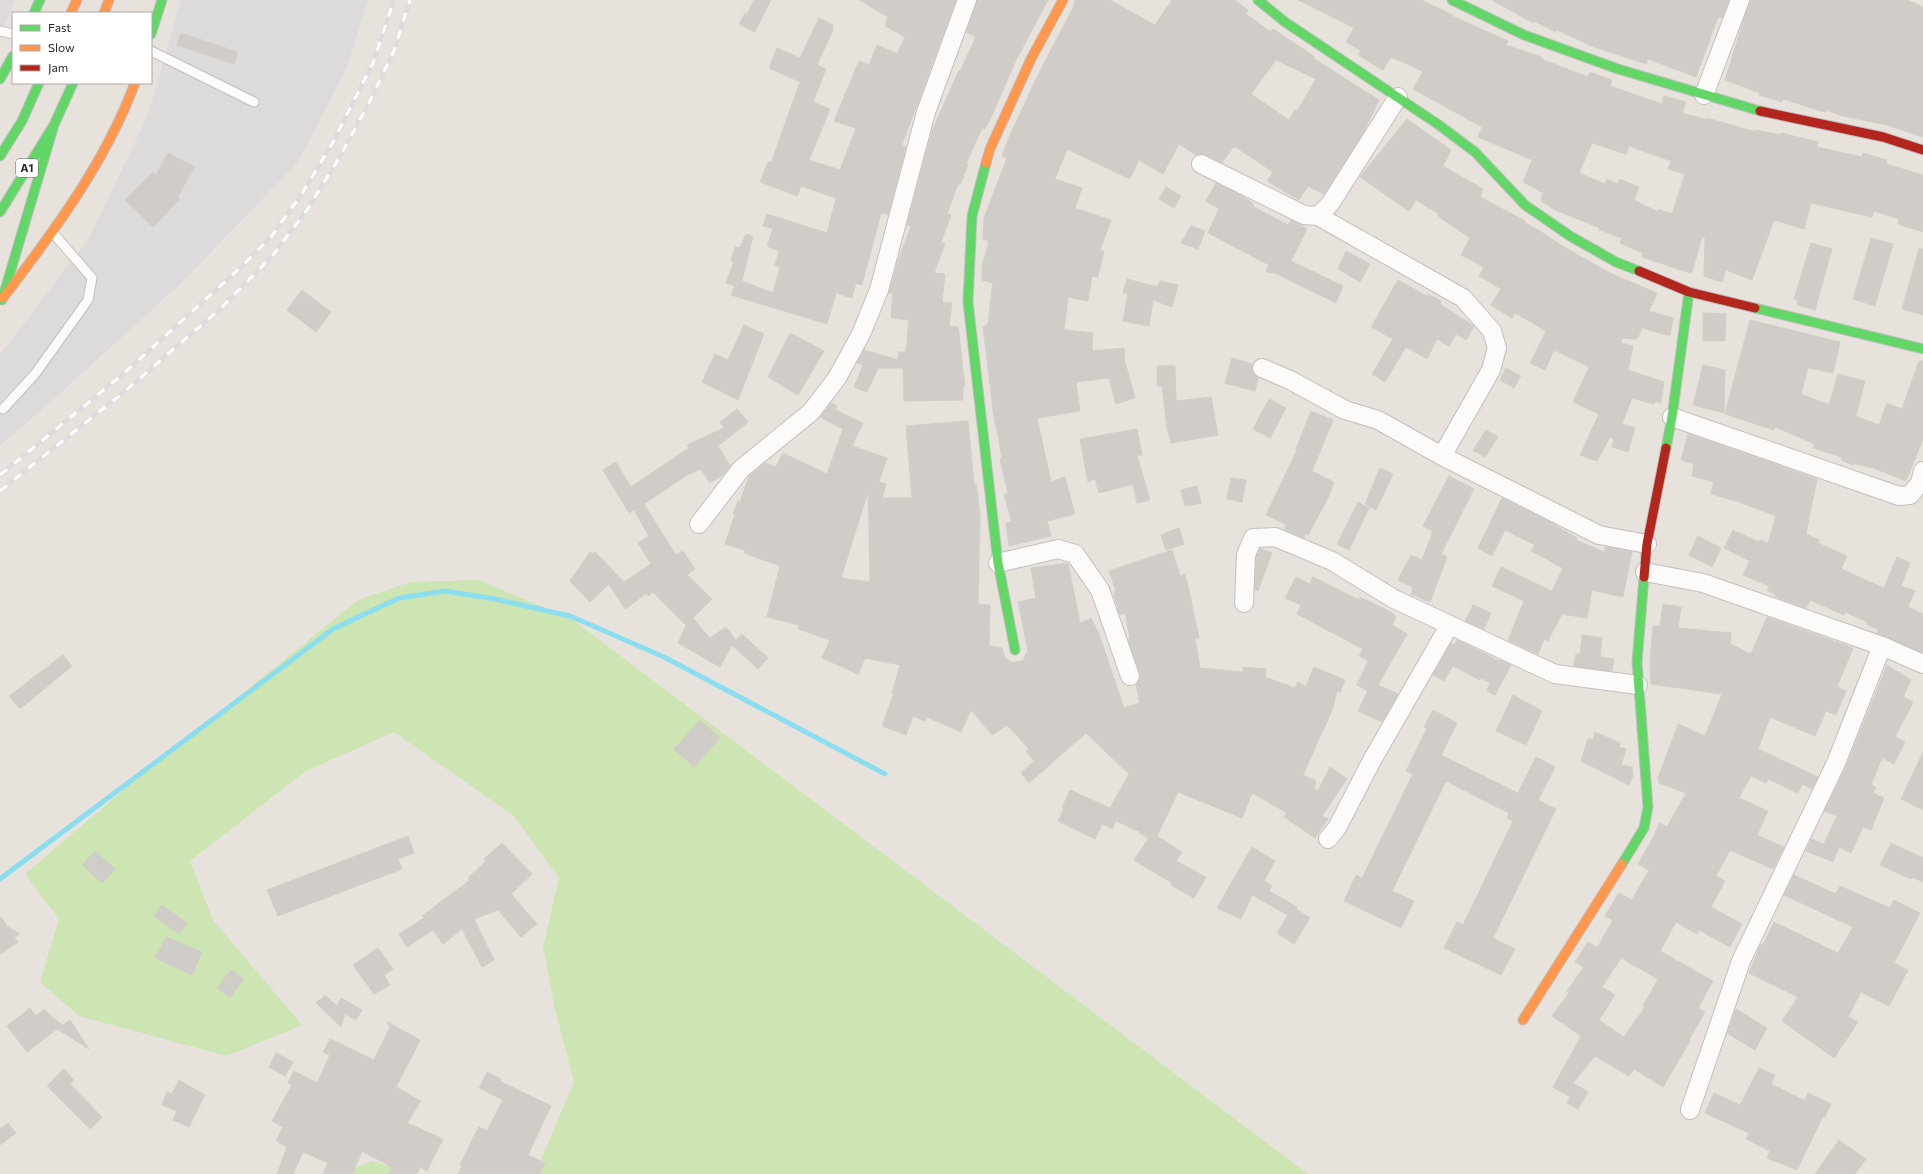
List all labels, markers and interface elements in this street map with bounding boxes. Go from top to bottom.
legend [12,12,152,84]
text: Fast [48,20,71,34]
text: Slow [48,40,75,54]
text: Jam [48,60,68,75]
road number: A1 [16,159,38,177]

